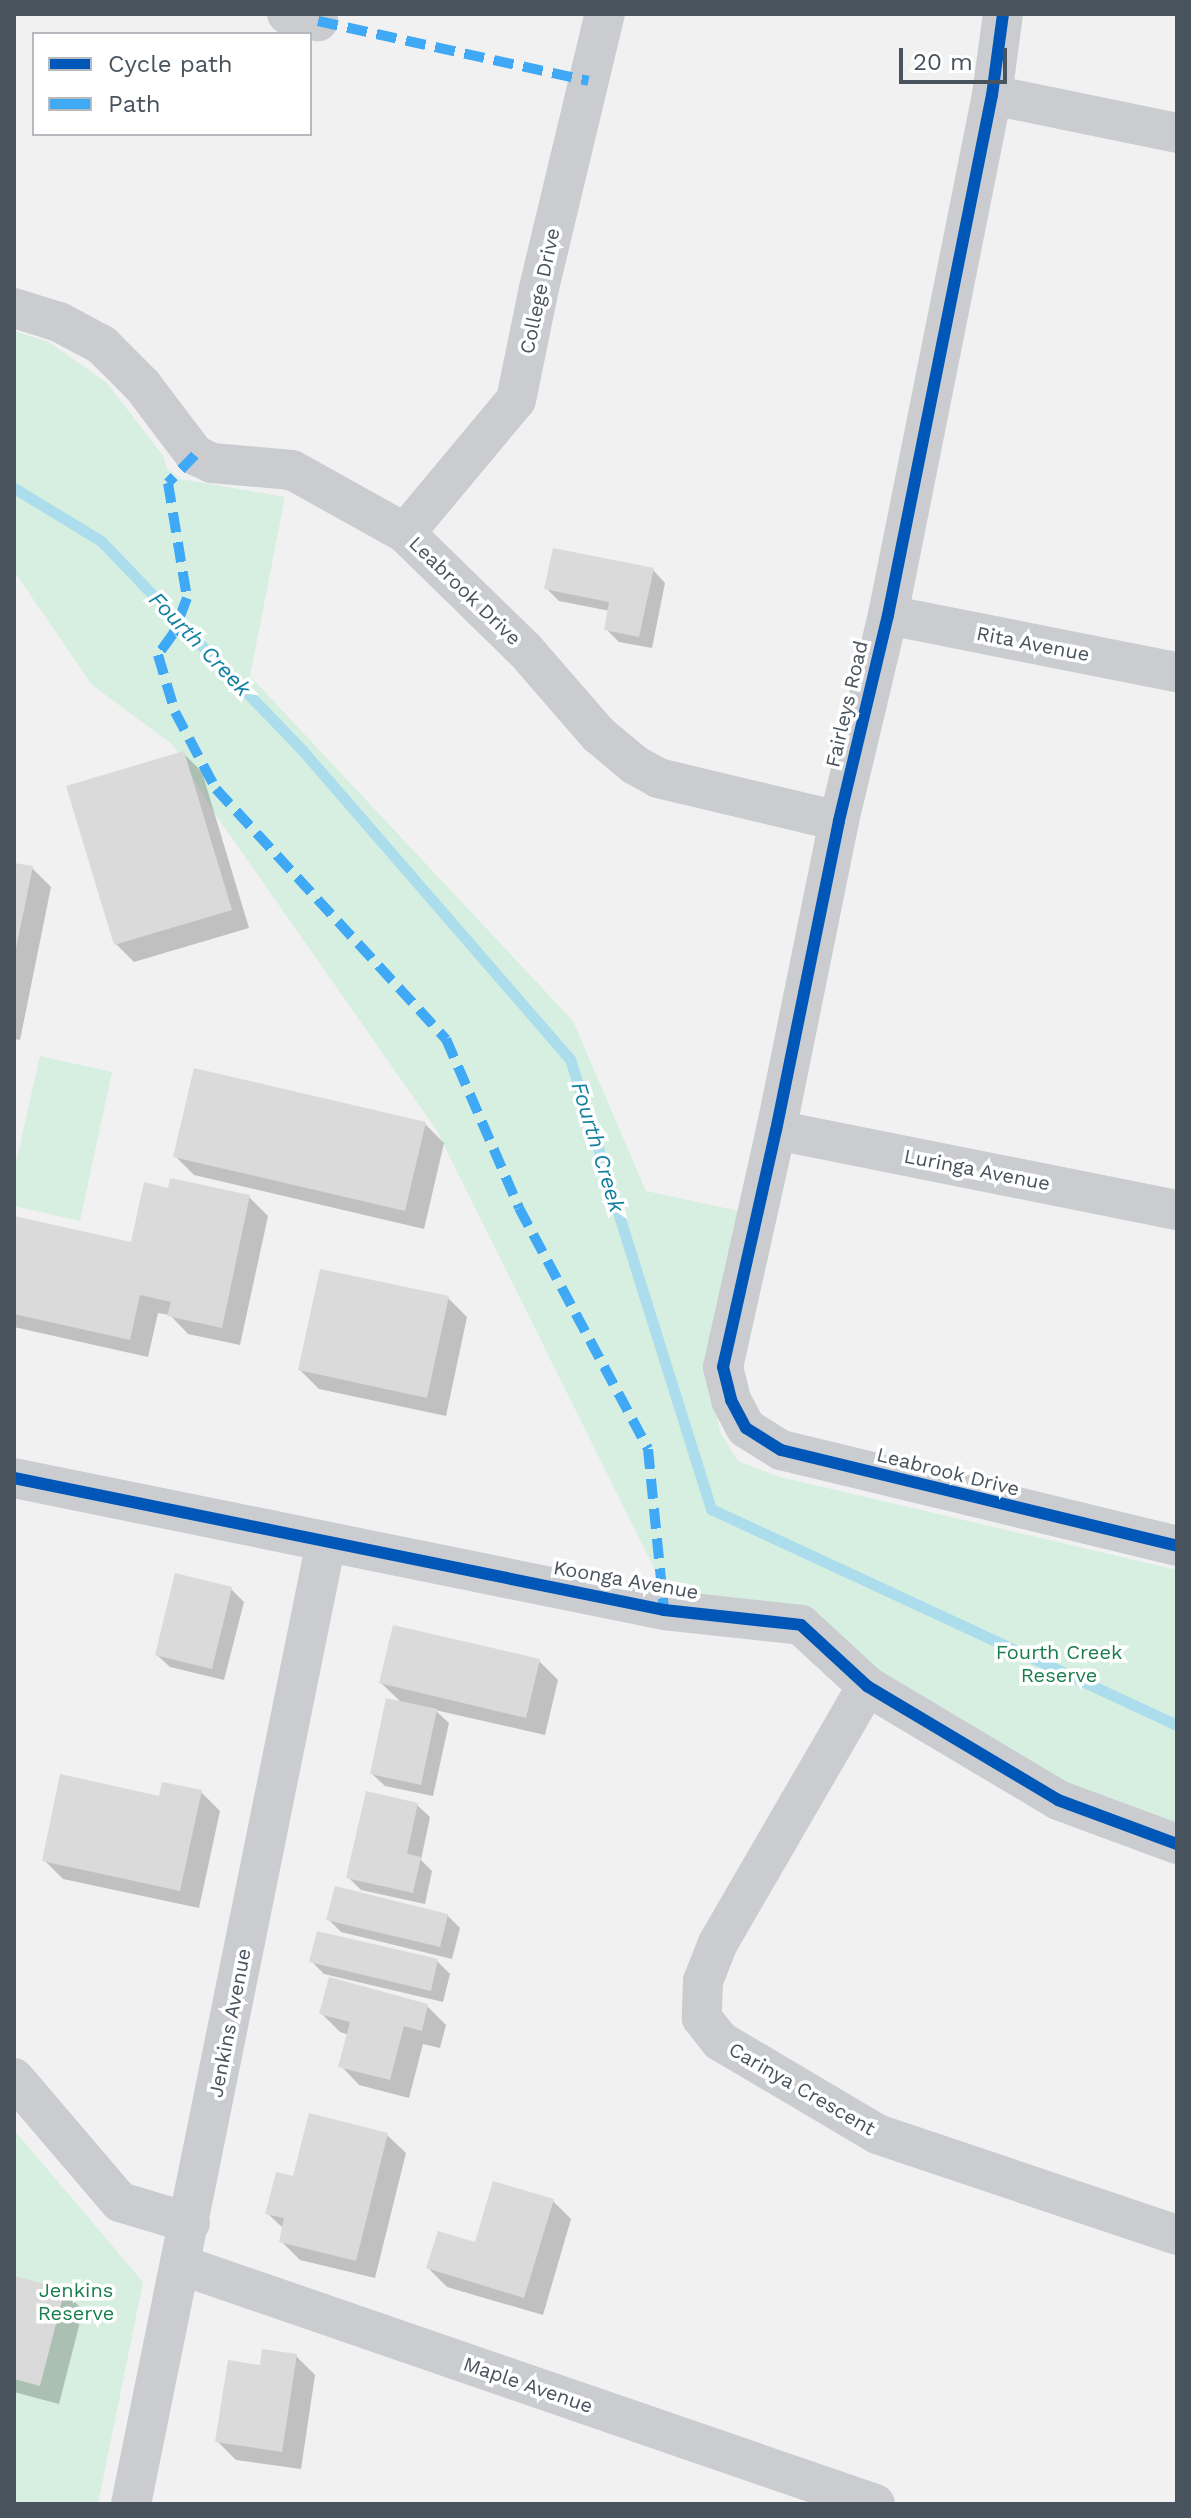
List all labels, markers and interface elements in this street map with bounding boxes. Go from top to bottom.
legend [32,32,312,136]
scale bar [903,32,1011,82]
text: 20 m [913,48,973,76]
text: Cycle path [108,50,233,78]
text: Path [108,90,161,118]
street label: College Drive [515,226,565,356]
street label: Leabrook Drive [404,531,526,651]
water label: Fourth Creek [144,586,256,702]
street label: Rita Avenue [974,621,1092,667]
street label: Fairleys Road [821,638,873,770]
water label: Fourth Creek [566,1078,630,1216]
street label: Luringa Avenue [901,1144,1053,1196]
street label: Leabrook Drive [874,1443,1022,1501]
street label: Koonga Avenue [551,1555,701,1605]
park label: Fourth Creek Reserve [996,1640,1122,1687]
street label: Jenkins Avenue [204,1946,256,2100]
street label: Carinya Crescent [724,2037,880,2141]
park label: Jenkins Reserve [38,2279,114,2326]
street label: Maple Avenue [460,2352,596,2418]

